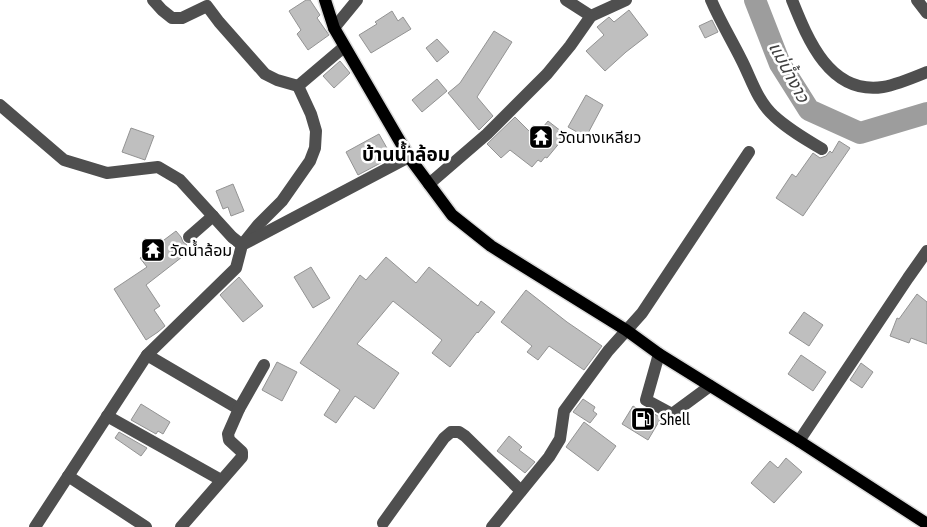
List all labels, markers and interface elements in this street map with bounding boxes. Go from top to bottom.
water label: แม่น้ำงาว [765,37,816,107]
temple icon: วัดนางเหลียว [528,124,554,150]
place label: วัดนางเหลียว [558,128,641,146]
district label: บ้านน้ำล้อม [362,141,450,165]
temple icon: วัดน้ำล้อม [140,237,166,263]
place label: วัดน้ำล้อม [170,239,232,259]
fuel station icon: Shell [630,406,656,432]
place label: Shell [660,410,691,428]

